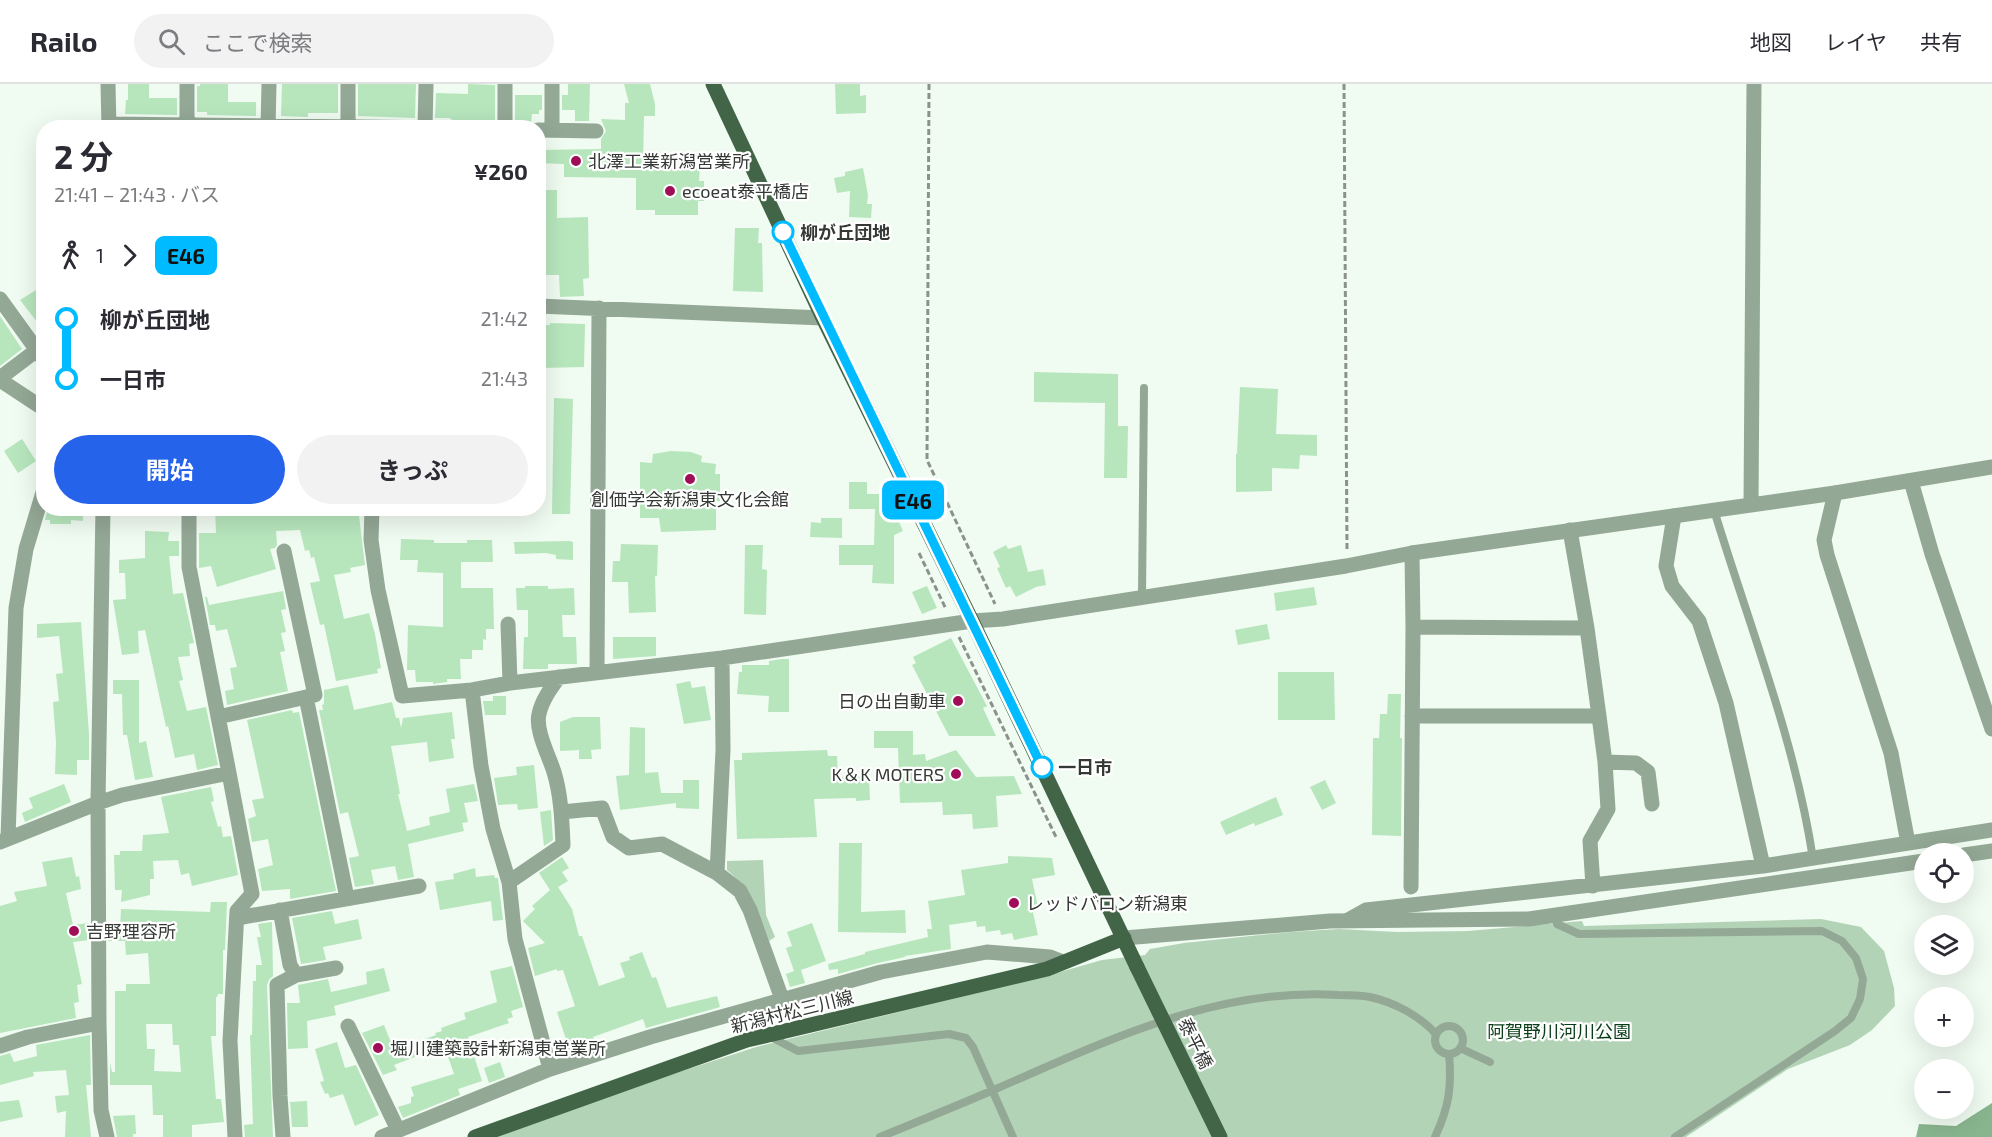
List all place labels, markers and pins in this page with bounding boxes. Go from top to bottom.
place label: 北澤工業新潟営業所 [588,150,750,172]
marker: 北澤工業新潟営業所 [569,154,583,168]
place label: ecoeat泰平橋店 [682,180,809,202]
marker: ecoeat泰平橋店 [663,184,677,198]
marker: 柳が丘団地 [772,221,794,243]
place label: 柳が丘団地 [800,221,890,243]
marker: 創価学会新潟東文化会館 [683,472,697,486]
place label: 創価学会新潟東文化会館 [591,488,789,510]
place label: 日の出自動車 [838,690,946,712]
marker: 日の出自動車 [951,694,965,708]
marker: 一日市 [1031,756,1053,778]
place label: 一日市 [1058,756,1112,778]
place label: K＆K MOTERS [832,763,944,785]
marker: K＆K MOTERS [949,767,963,781]
place label: レッドバロン新潟東 [1026,892,1188,914]
marker: レッドバロン新潟東 [1007,896,1021,910]
place label: 吉野理容所 [86,920,176,942]
marker: 吉野理容所 [67,924,81,938]
place label: 堀川建築設計新潟東営業所 [390,1037,606,1059]
marker: 堀川建築設計新潟東営業所 [371,1041,385,1055]

